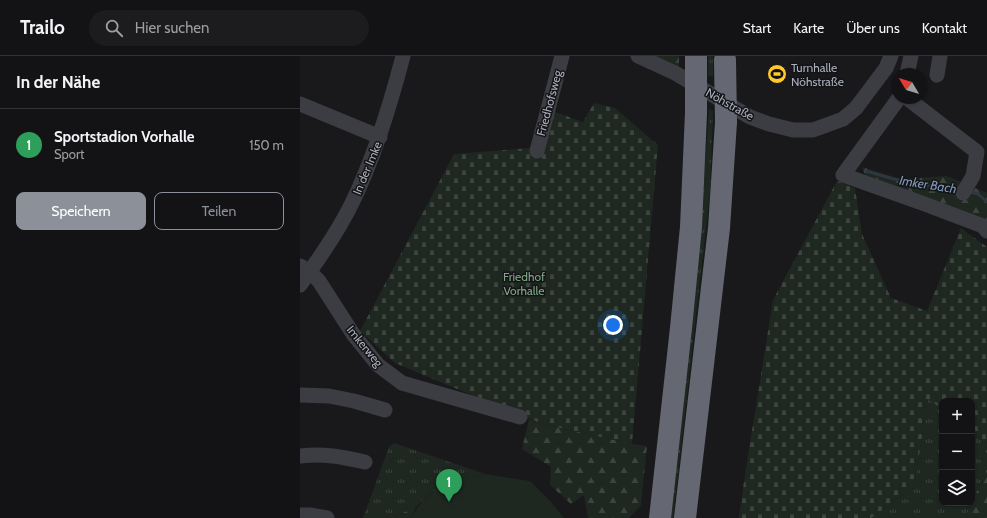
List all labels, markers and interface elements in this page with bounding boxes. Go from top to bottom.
search box [89,10,369,46]
text: Trailo [20,16,65,39]
icon: search [103,17,125,39]
text: Hier suchen [135,19,209,37]
text: Start [743,19,771,37]
text: Karte [793,19,824,37]
text: Über uns [846,19,900,37]
text: Kontakt [922,19,967,37]
place label: Turnhalle Nöhstraße [791,60,844,89]
sports icon: Turnhalle Nöhstraße [766,63,788,85]
street label: Friedhofsweg [533,67,565,138]
north arrow [891,68,927,104]
text: In der Nähe [16,72,100,92]
street label: Nöhstraße [703,85,757,123]
text: Sportstadion Vorhalle [54,128,195,146]
text: 1 [27,137,31,153]
text: 150 m [249,137,284,153]
street label: In der Imke [349,139,385,197]
text: Sport [54,146,84,162]
water label: Imker Bach [898,172,958,196]
button: Speichern [16,192,146,230]
button: Teilen [154,192,284,230]
park label: Friedhof Vorhalle [503,269,545,298]
your location [603,315,623,335]
street label: Imkerweg [344,322,387,371]
map controls [939,398,975,506]
button: + [939,398,975,434]
button: − [939,434,975,470]
pin: 1 [436,469,462,502]
button: layers [939,470,975,506]

